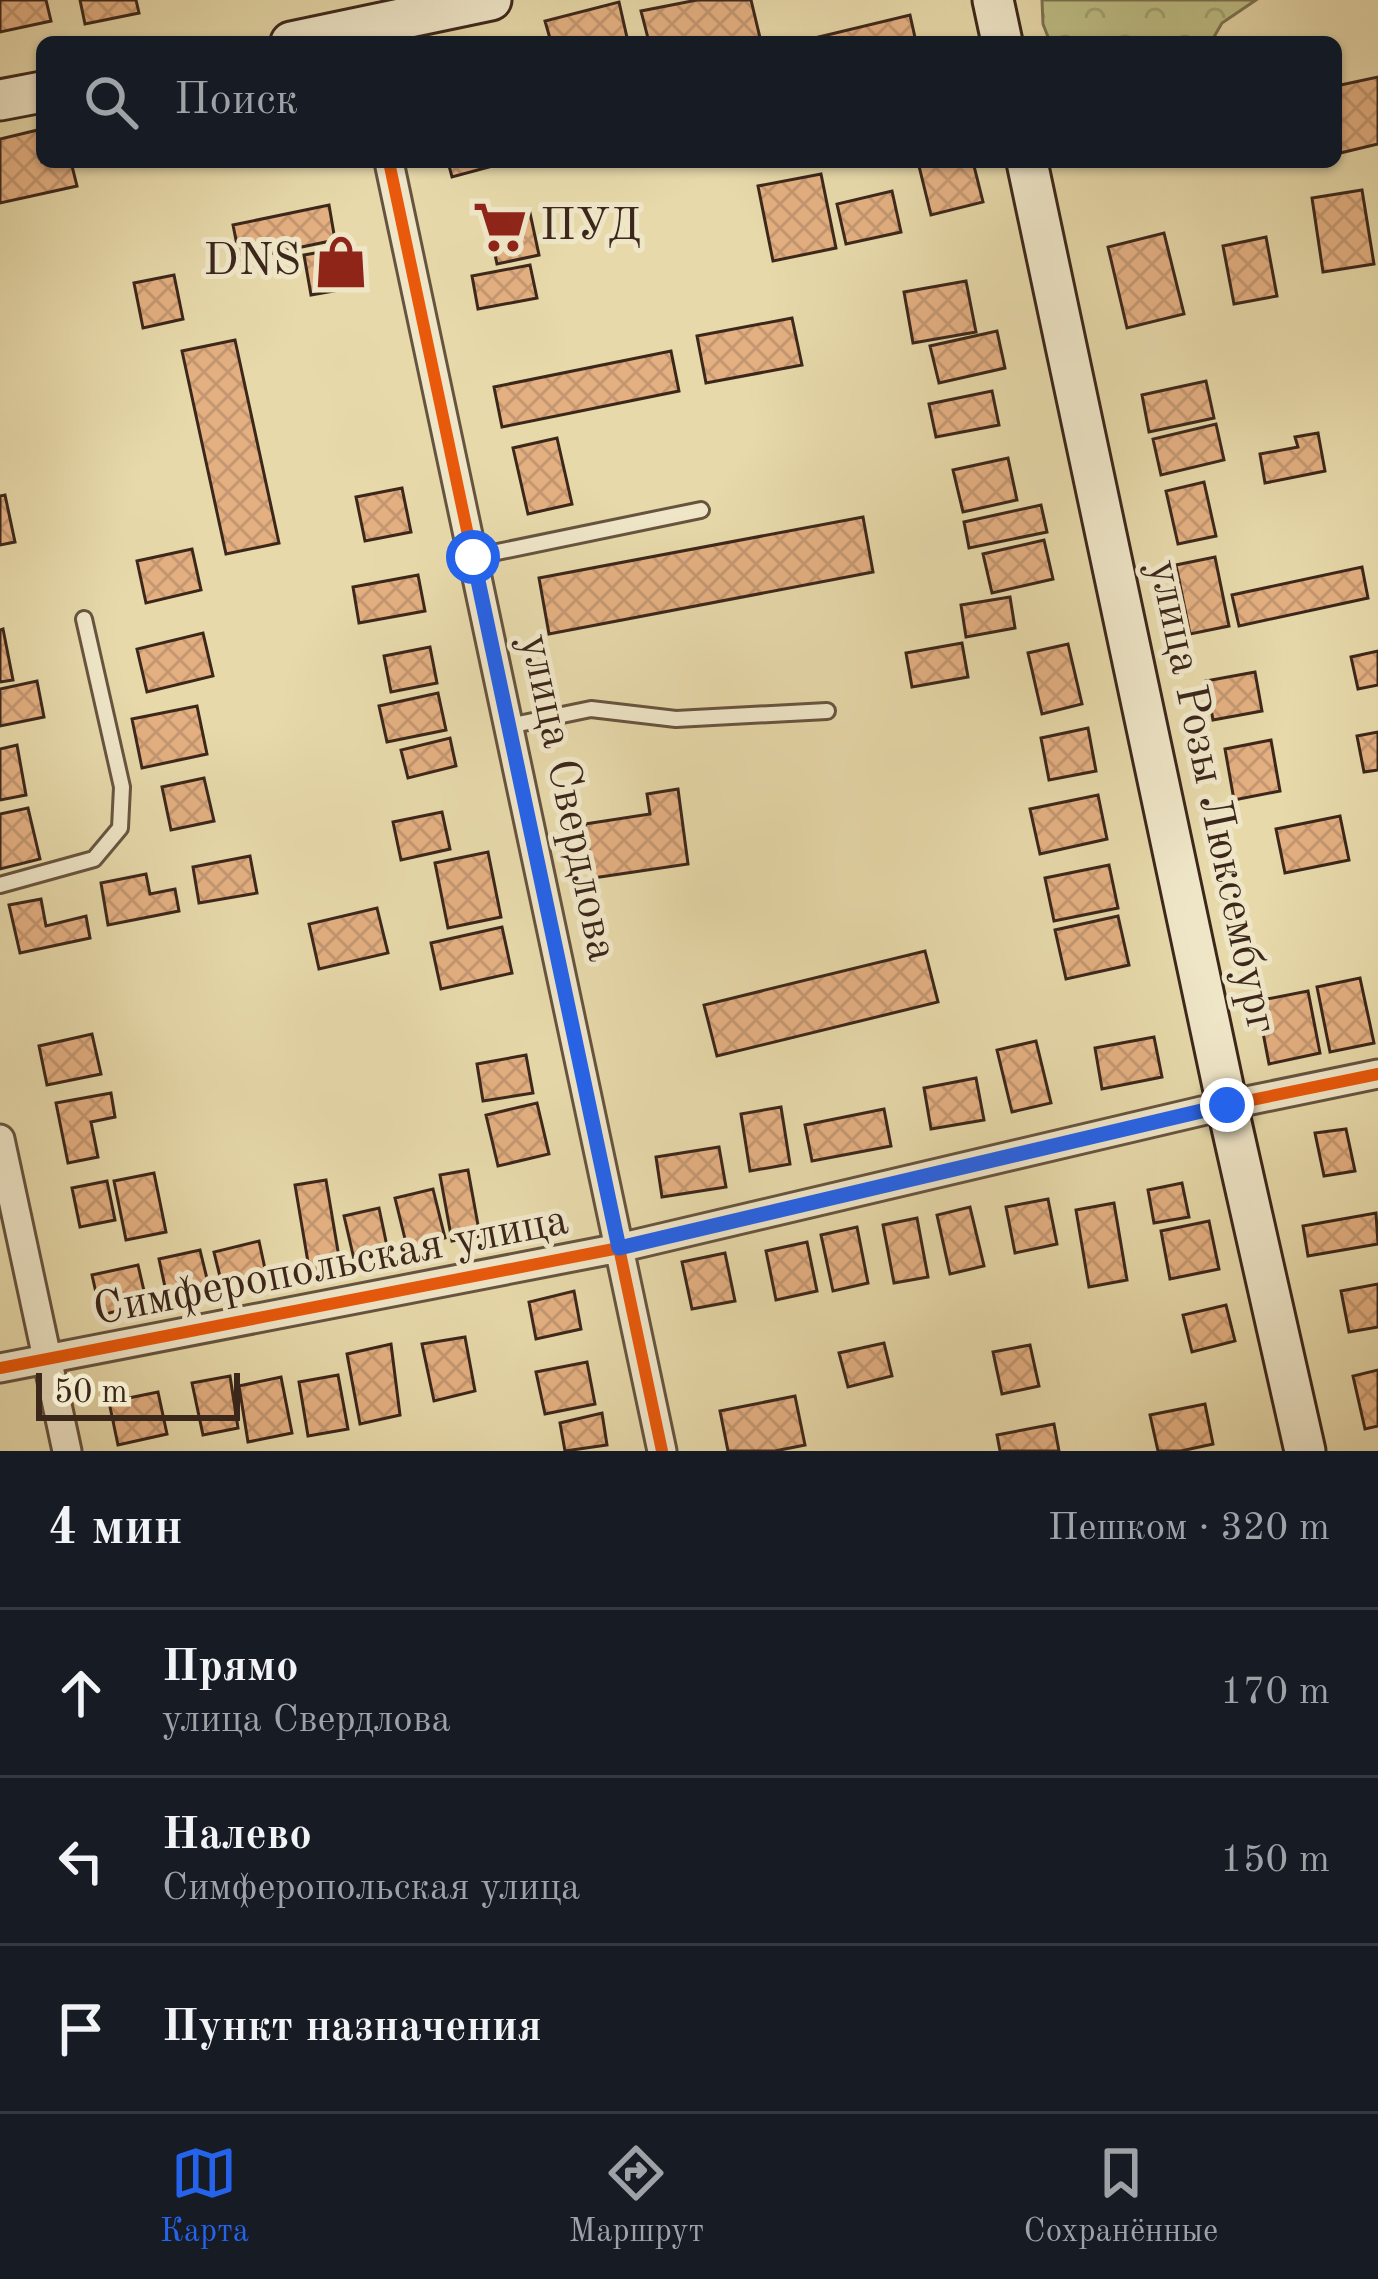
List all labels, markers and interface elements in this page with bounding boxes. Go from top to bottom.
search box [36,36,1342,168]
icon: search [78,69,144,135]
text: Поиск [174,79,298,124]
supermarket icon: ПУД [471,198,529,256]
place label: ПУД [540,205,641,250]
shop icon: DNS [312,233,370,291]
place label: DNS [203,240,301,285]
route start [446,530,500,584]
street label: улица Розы Люксембург [1139,556,1283,1038]
street label: улица Свердлова [510,630,624,966]
route end [1200,1078,1254,1132]
street label: Симферопольская улица [90,1199,572,1335]
scale bar [36,1367,240,1420]
text: 50 m [54,1377,128,1410]
text: 4 мин [48,1504,183,1555]
text: Пешком · 320 m [1048,1509,1330,1548]
text: Прямо [162,1646,299,1691]
icon: ahead [48,1660,114,1726]
text: 170 m [1220,1673,1330,1712]
text: улица Свердлова [162,1701,451,1740]
text: Налево [162,1814,312,1859]
icon: left [48,1828,114,1894]
text: 150 m [1220,1841,1330,1880]
text: Симферопольская улица [162,1869,580,1908]
icon: arrive [48,1996,114,2062]
text: Пункт назначения [162,2006,542,2051]
tab: Карта [160,2140,249,2253]
tab: Маршрут [569,2140,704,2253]
tab: Сохранённые [1024,2140,1218,2253]

